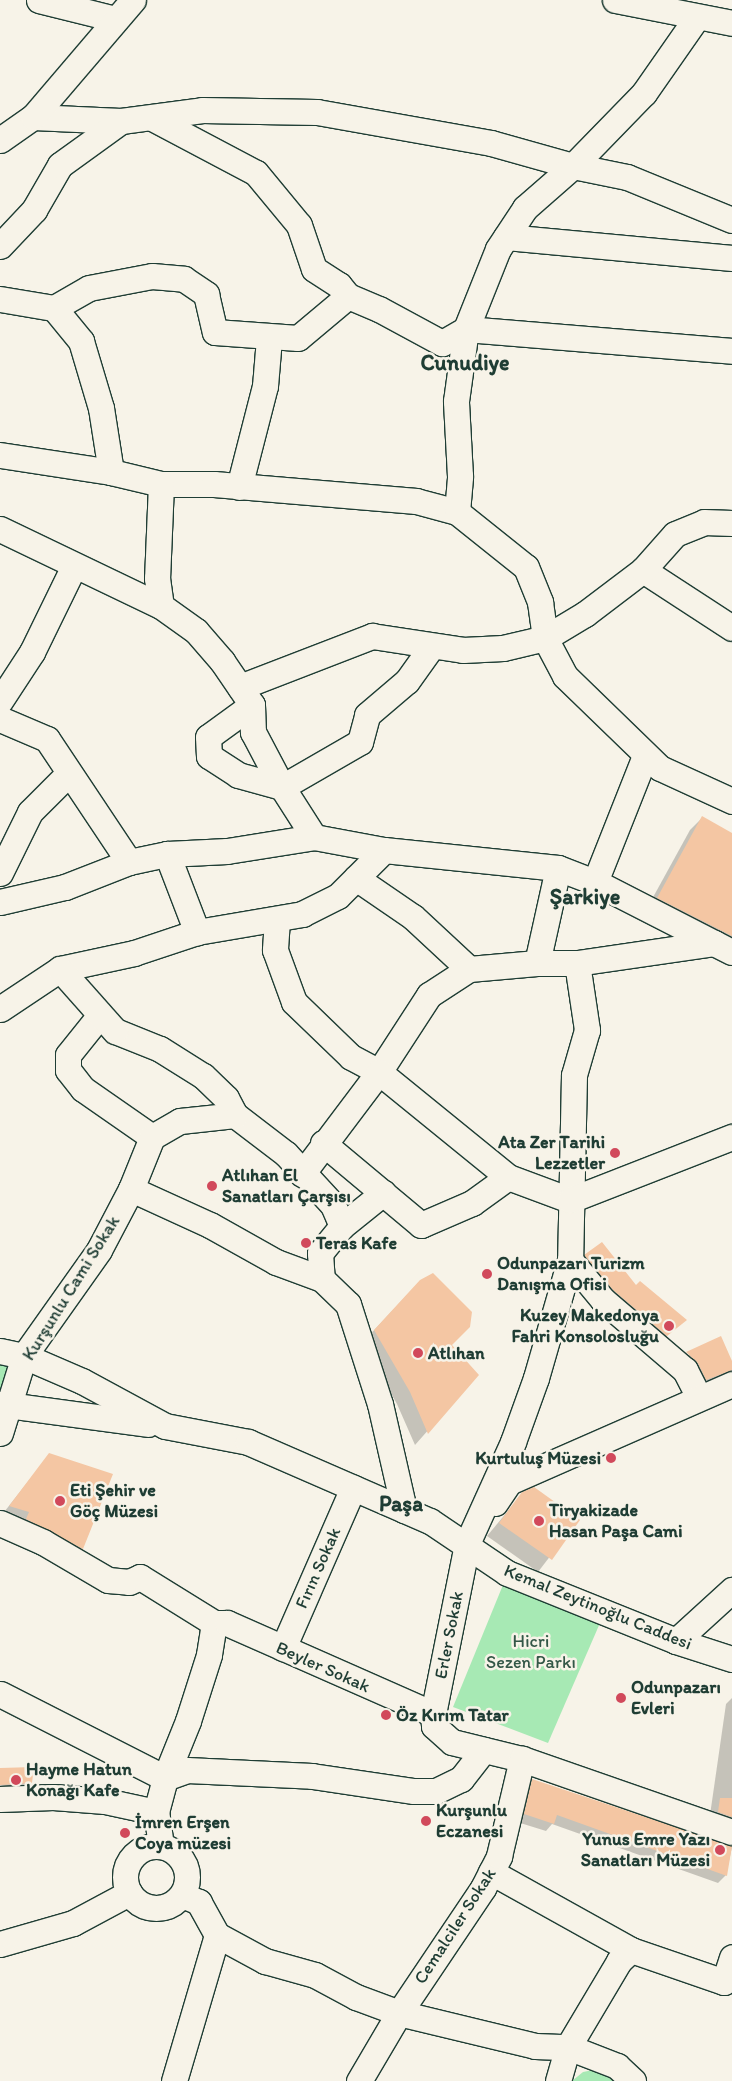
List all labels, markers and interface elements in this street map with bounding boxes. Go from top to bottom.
district label: Cunudiye [421,350,509,376]
district label: Şarkiye [550,884,620,910]
place label: Ata Zer Tarihi Lezzetler [500,1132,605,1174]
marker: Ata Zer Tarihi Lezzetler [609,1147,621,1159]
place label: Atlıhan El Sanatları Çarşısı [222,1165,351,1208]
marker: Atlıhan El Sanatları Çarşısı [206,1180,218,1192]
street label: Kurşunlu Cami Sokak [18,1212,124,1364]
place label: Teras Kafe [316,1232,397,1254]
marker: Teras Kafe [300,1237,312,1249]
place label: Odunpazarı Turizm Danışma Ofisi [497,1253,645,1296]
marker: Odunpazarı Turizm Danışma Ofisi [481,1268,493,1280]
place label: Kuzey Makedonya Fahri Konsolosluğu [512,1305,659,1348]
marker: Kuzey Makedonya Fahri Konsolosluğu [663,1320,675,1332]
place label: Atlıhan [428,1342,485,1364]
marker: Atlıhan [412,1347,424,1359]
place label: Kurtuluş Müzesi [475,1447,601,1469]
marker: Kurtuluş Müzesi [605,1452,617,1464]
place label: Eti Şehir ve Göç Müzesi [70,1480,158,1522]
district label: Paşa [379,1491,423,1517]
marker: Eti Şehir ve Göç Müzesi [54,1495,66,1507]
place label: Tiryakizade Hasan Paşa Cami [549,1500,682,1542]
marker: Tiryakizade Hasan Paşa Cami [533,1515,545,1527]
street label: Fırın Sokak [291,1524,345,1612]
street label: Kemal Zeytinoğlu Caddesi [501,1559,695,1655]
street label: Erler Sokak [430,1589,468,1681]
park label: Hicri Sezen Parkı [486,1631,576,1674]
street label: Beyler Sokak [273,1637,373,1697]
place label: Odunpazarı Evleri [631,1677,721,1720]
marker: Odunpazarı Evleri [615,1692,627,1704]
place label: Öz Kırım Tatar [396,1704,508,1726]
marker: Öz Kırım Tatar [380,1709,392,1721]
place label: Hayme Hatun Konağı Kafe [26,1759,131,1802]
marker: Hayme Hatun Konağı Kafe [10,1774,22,1786]
place label: Kurşunlu Eczanesi [436,1800,507,1842]
place label: İmren Erşen Coya müzesi [135,1812,232,1855]
marker: Kurşunlu Eczanesi [420,1815,432,1827]
marker: İmren Erşen Coya müzesi [119,1827,131,1839]
place label: Yunus Emre Yazı Sanatları Müzesi [581,1829,710,1872]
marker: Yunus Emre Yazı Sanatları Müzesi [714,1844,726,1856]
street label: Cemalciler Sokak [410,1864,500,1988]

